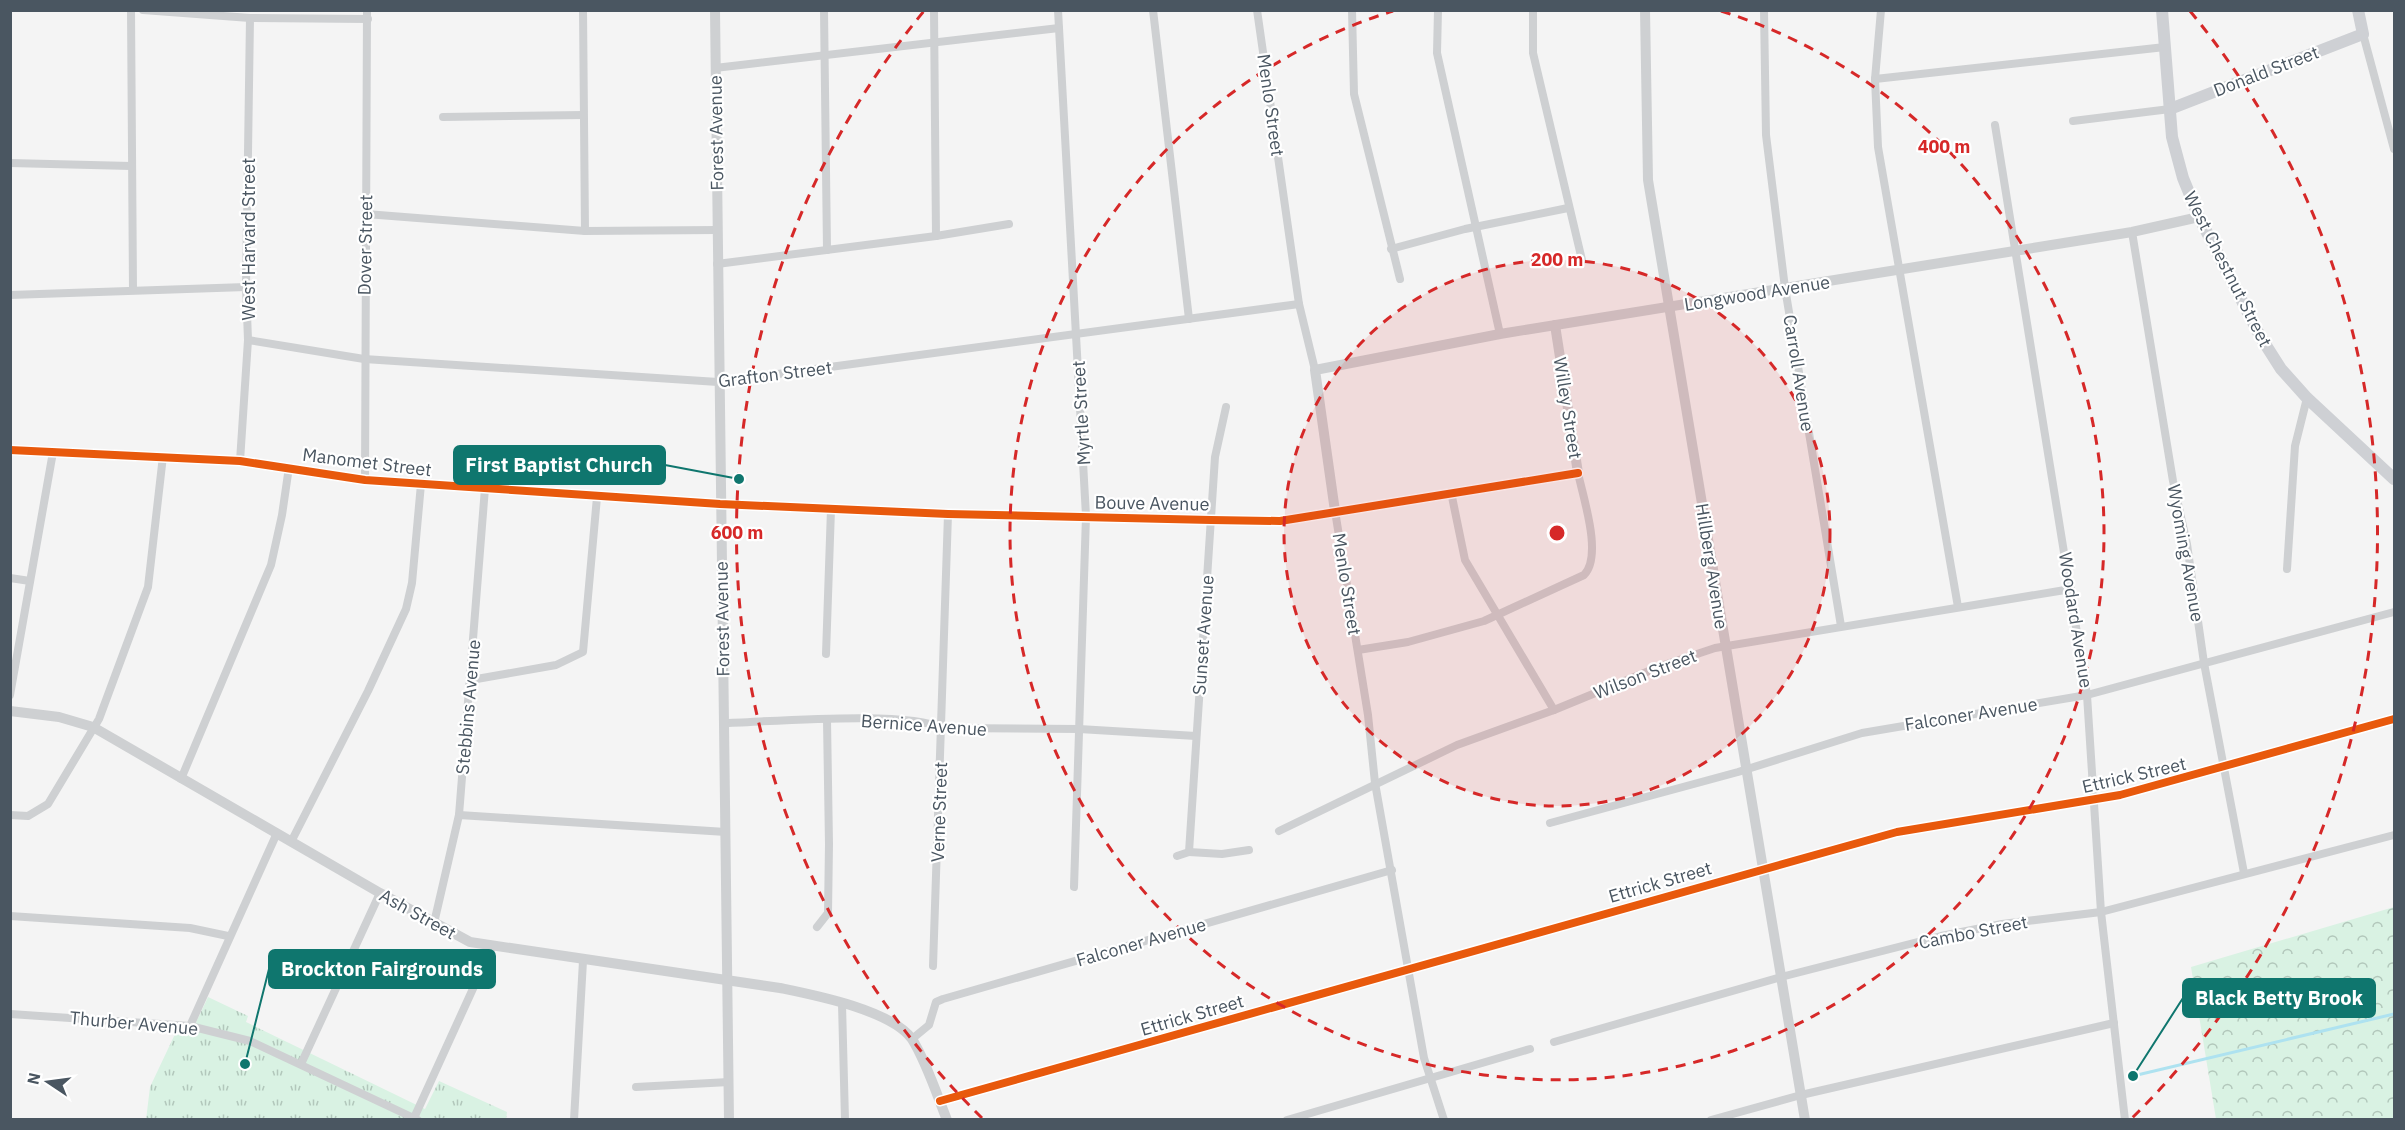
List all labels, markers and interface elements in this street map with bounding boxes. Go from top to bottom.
street label: Donald Street [2210,40,2322,102]
street label: Menlo Street [1252,52,1290,158]
street label: Forest Avenue [703,75,729,191]
text: 400 m [1918,135,1970,158]
street label: West Harvard Street [237,158,260,320]
street label: West Chestnut Street [2179,187,2277,351]
street label: Dover Street [353,194,377,296]
text: 200 m [1531,248,1583,271]
street label: Longwood Avenue [1682,270,1832,316]
street label: Carroll Avenue [1778,313,1820,433]
street label: Grafton Street [717,356,833,392]
street label: Willey Street [1549,356,1587,460]
street label: Myrtle Street [1067,360,1095,466]
street label: Manomet Street [301,443,433,481]
callout: First Baptist Church [454,446,665,484]
text: First Baptist Church [465,451,653,478]
street label: Wyoming Avenue [2163,482,2209,624]
street label: Bouve Avenue [1094,490,1210,516]
street label: Hillberg Avenue [1691,501,1733,631]
text: 600 m [711,521,763,544]
centre of rings [1547,523,1567,543]
street label: Menlo Street [1328,531,1366,637]
street label: Woodard Avenue [2054,550,2098,690]
street label: Forest Avenue [709,561,735,677]
street label: Sunset Avenue [1187,574,1219,696]
street label: Stebbins Avenue [451,638,485,775]
street label: Wilson Street [1590,644,1700,704]
street label: Falconer Avenue [1903,692,2039,736]
street label: Bernice Avenue [860,709,988,741]
street label: Ettrick Street [2080,752,2188,798]
street label: Verne Street [926,761,952,863]
street label: Ettrick Street [1606,856,1714,908]
street label: Ash Street [376,884,460,944]
street label: Cambo Street [1916,910,2030,954]
street label: Falconer Avenue [1073,912,1209,972]
callout: Brockton Fairgrounds [269,950,495,988]
text: Brockton Fairgrounds [281,955,483,982]
callout: Black Betty Brook [2183,979,2375,1017]
text: Black Betty Brook [2195,984,2363,1011]
street label: Ettrick Street [1138,989,1246,1041]
street label: Thurber Avenue [69,1006,199,1040]
north arrow [18,1052,78,1112]
text: N [22,1071,44,1087]

